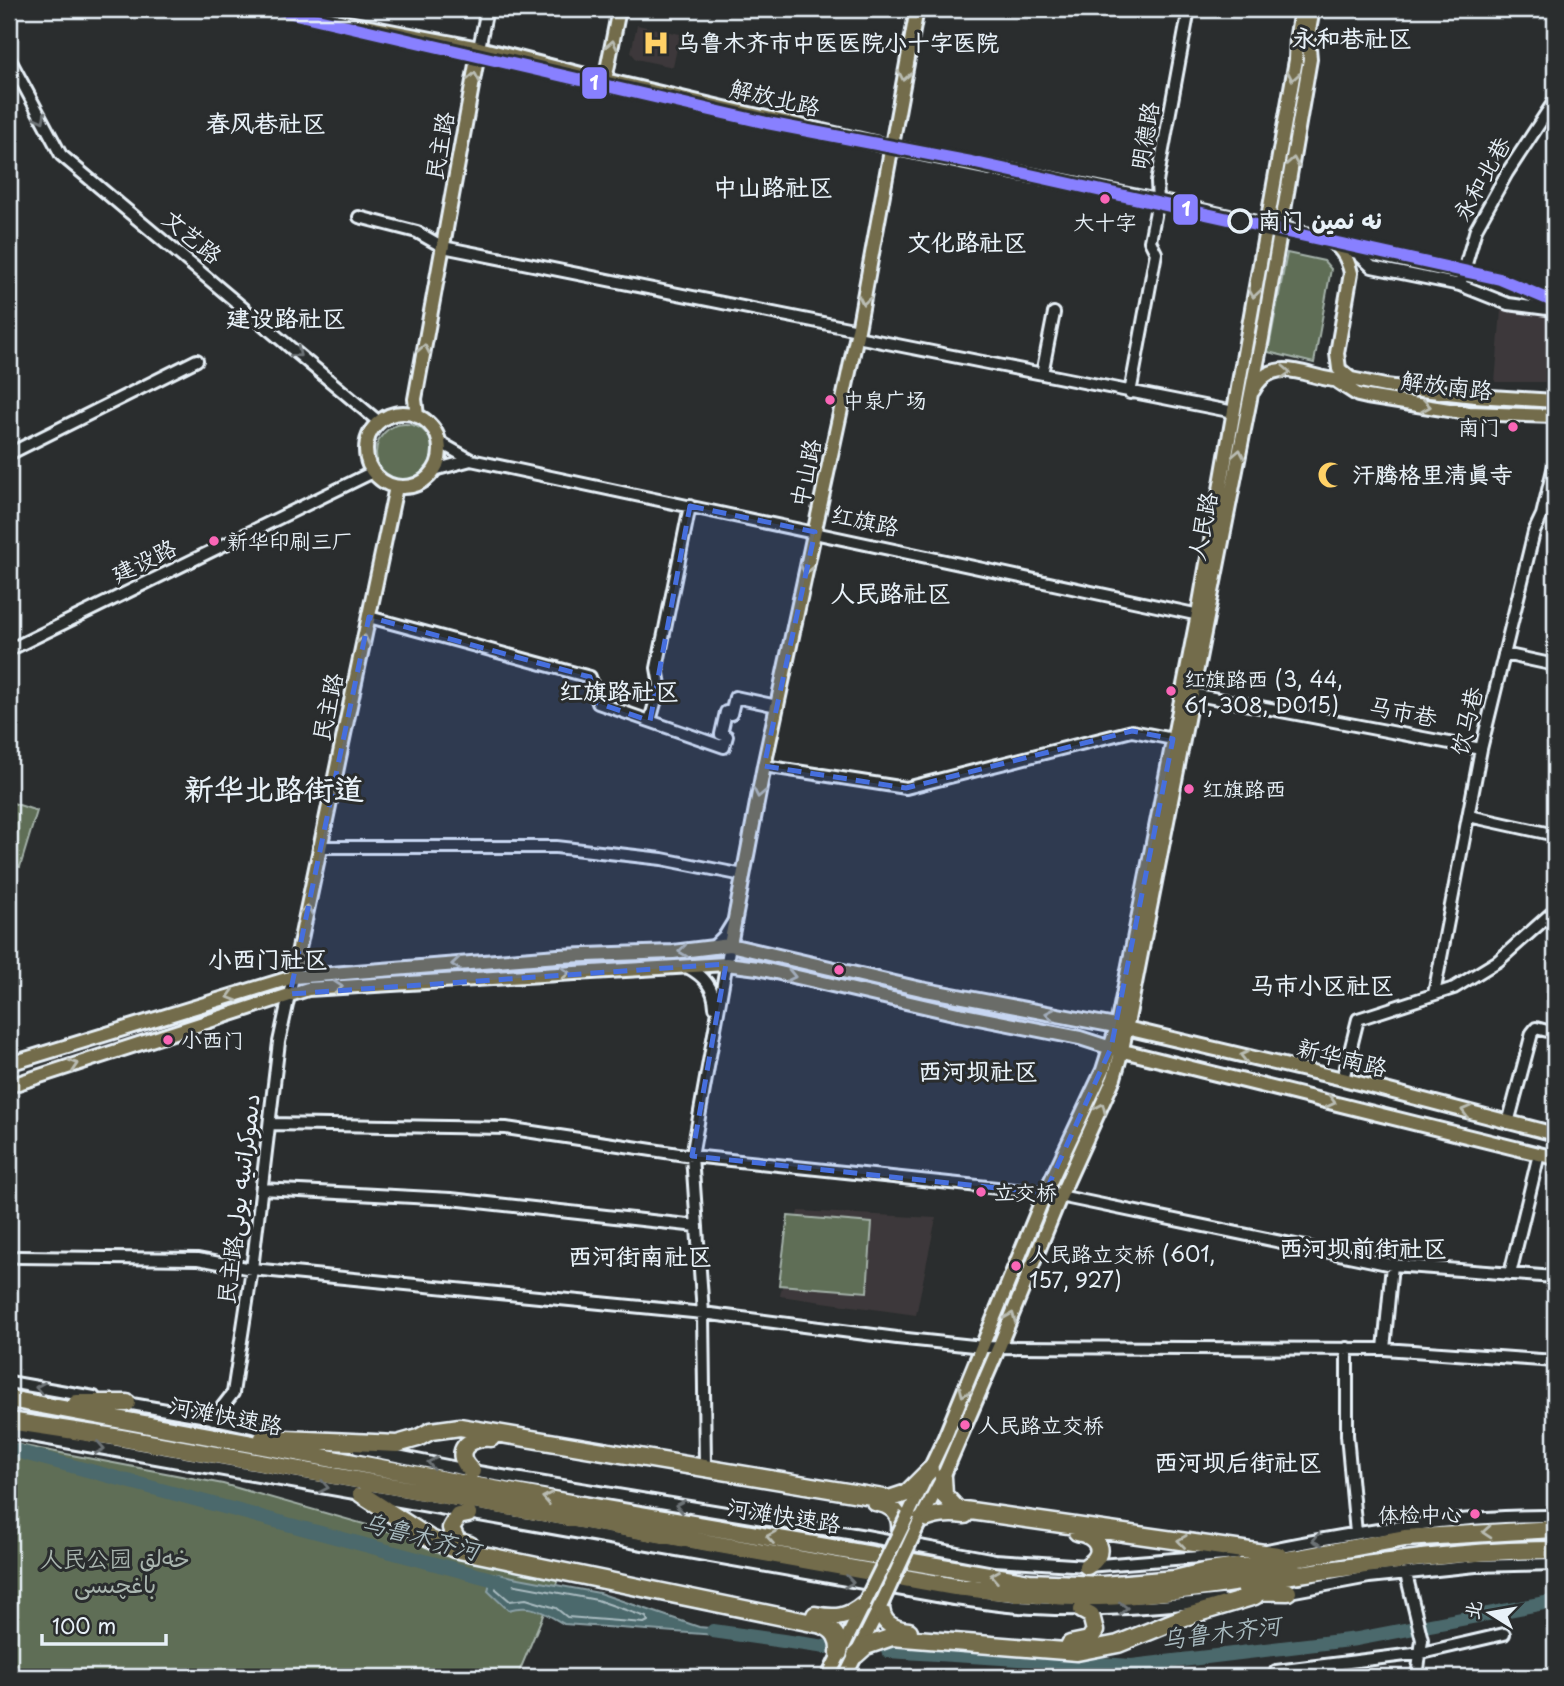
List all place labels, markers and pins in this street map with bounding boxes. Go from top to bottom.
place label: 乌鲁木齐市中医医院小十字医院 [677,24,999,59]
hospital icon: 乌鲁木齐市中医医院小十字医院 [641,28,671,58]
marker: 大十字 [1098,192,1112,206]
place label: 南门 نە نمين [1258,202,1382,237]
place label: 大十字 [1074,205,1137,237]
marker: 南门 نە نمين [1228,209,1252,233]
place label: 中泉广场 [843,383,927,415]
marker: 中泉广场 [823,393,837,407]
place label: 南门 [1458,410,1500,442]
marker: 南门 [1506,420,1520,434]
place label: 汗腾格里清真寺 [1352,456,1513,491]
mosque icon: 汗腾格里清真寺 [1316,460,1346,490]
place label: 新华印刷三厂 [227,524,353,556]
marker: 新华印刷三厂 [207,534,221,548]
place label: 红旗路西 (3, 44, 61, 308, D015) [1184,662,1343,720]
marker: 红旗路西 (3, 44, 61, 308, D015) [1164,684,1178,698]
place label: 红旗路西 [1202,772,1286,804]
marker: 红旗路西 [1182,782,1196,796]
unlabelled marker [832,963,846,977]
place label: 小西门 [181,1023,244,1055]
marker: 小西门 [161,1033,175,1047]
place label: 立交桥 [994,1175,1057,1207]
marker: 立交桥 [974,1185,988,1199]
place label: 人民路立交桥 (601, 157, 927) [1029,1237,1215,1295]
marker: 人民路立交桥 (601, 157, 927) [1009,1259,1023,1273]
place label: 人民路立交桥 [978,1408,1104,1440]
marker: 人民路立交桥 [958,1418,972,1432]
place label: 体检中心 [1378,1497,1462,1529]
marker: 体检中心 [1468,1507,1482,1521]

